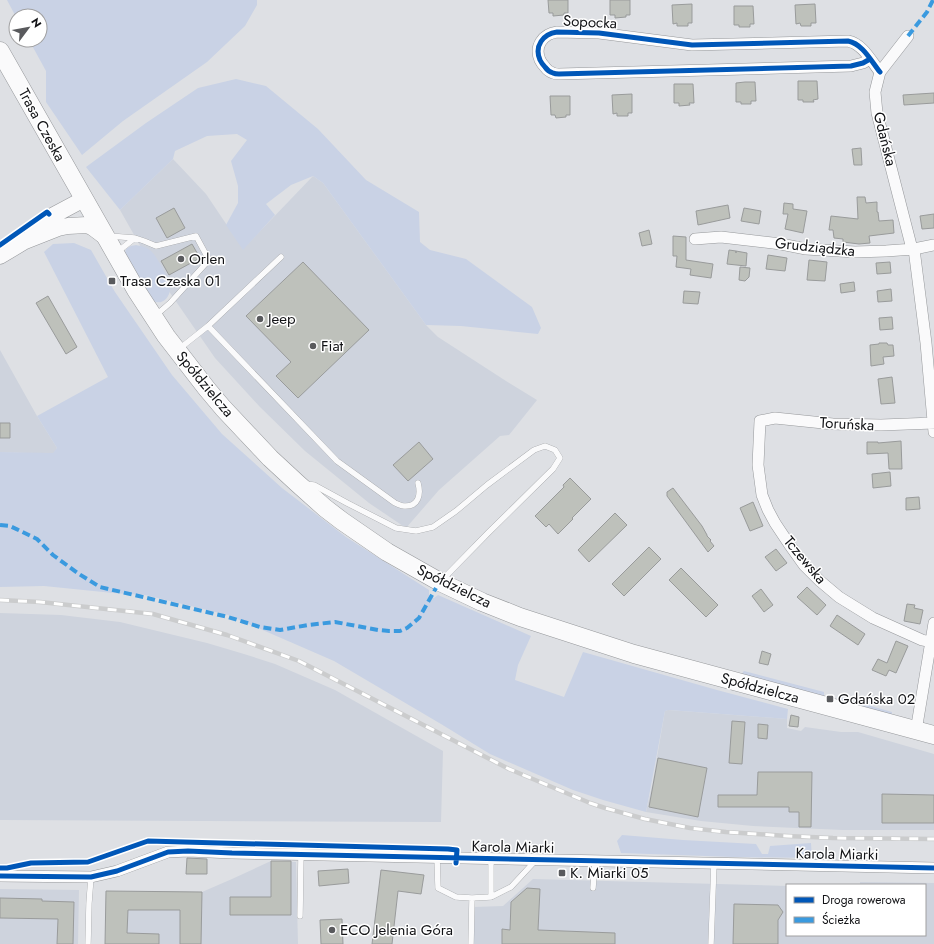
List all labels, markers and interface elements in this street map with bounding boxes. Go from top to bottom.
north arrow [8,8,48,48]
street label: Sopocka [562,10,618,34]
text: N [27,15,46,31]
street label: Trasa Czeska [13,84,71,166]
street label: Gdańska [868,110,902,168]
street label: Grudziądzka [774,232,856,262]
place label: Orlen [189,248,225,270]
marker: Orlen [176,254,186,264]
place label: Trasa Czeska 01 [120,270,221,292]
marker: Trasa Czeska 01 [107,276,117,286]
place label: Jeep [266,308,296,330]
marker: Jeep [255,314,265,324]
place label: Fiat [321,335,344,357]
marker: Fiat [308,341,318,351]
street label: Spółdzielcza [171,346,239,422]
street label: Toruńska [819,412,875,436]
street label: Tczewska [778,531,832,589]
street label: Spółdzielcza [413,559,495,613]
street label: Spółdzielcza [718,667,802,709]
place label: Gdańska 02 [838,688,915,710]
marker: Gdańska 02 [825,694,835,704]
street label: Karola Miarki [471,835,555,859]
street label: Karola Miarki [795,842,879,866]
place label: K. Miarki 05 [570,862,648,884]
marker: K. Miarki 05 [557,868,567,878]
legend [786,884,926,936]
text: Droga rowerowa [822,891,906,909]
text: Ścieżka [822,911,860,929]
place label: ECO Jelenia Góra [340,919,453,941]
marker: ECO Jelenia Góra [327,925,337,935]

